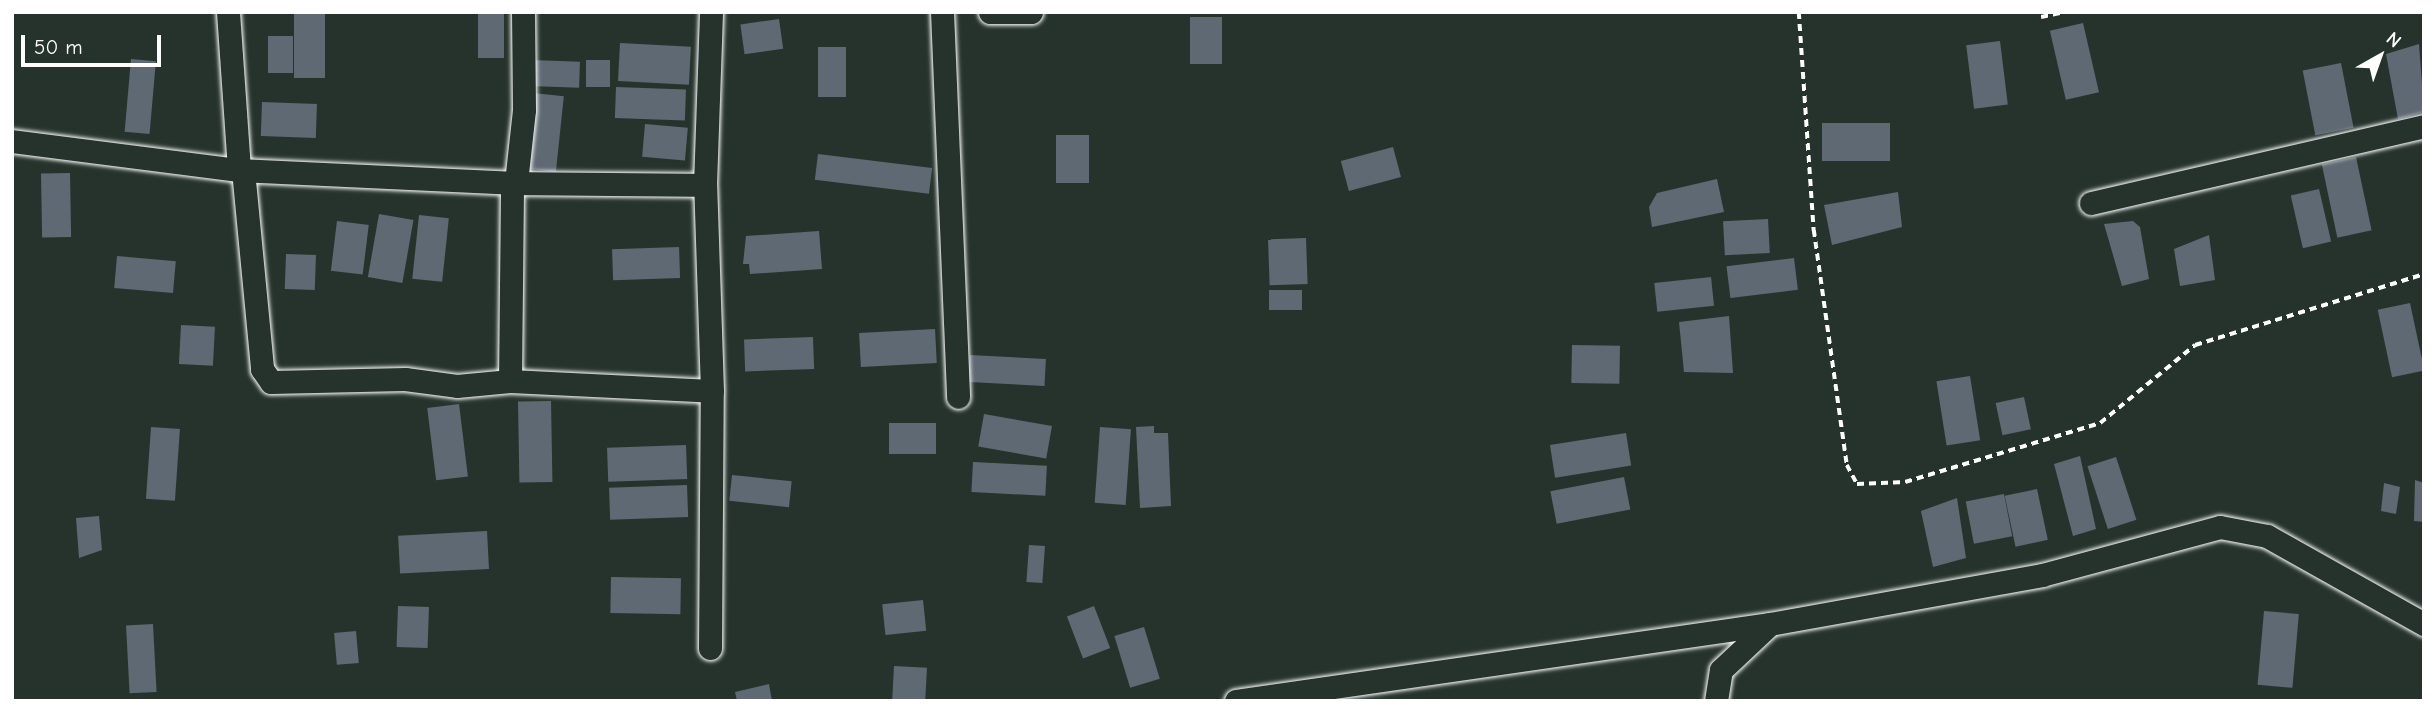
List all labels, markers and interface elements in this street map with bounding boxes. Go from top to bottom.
scale bar [24,21,164,65]
north arrow [2345,21,2415,91]
text: N [2382,27,2405,52]
text: 50 m [34,35,83,59]

